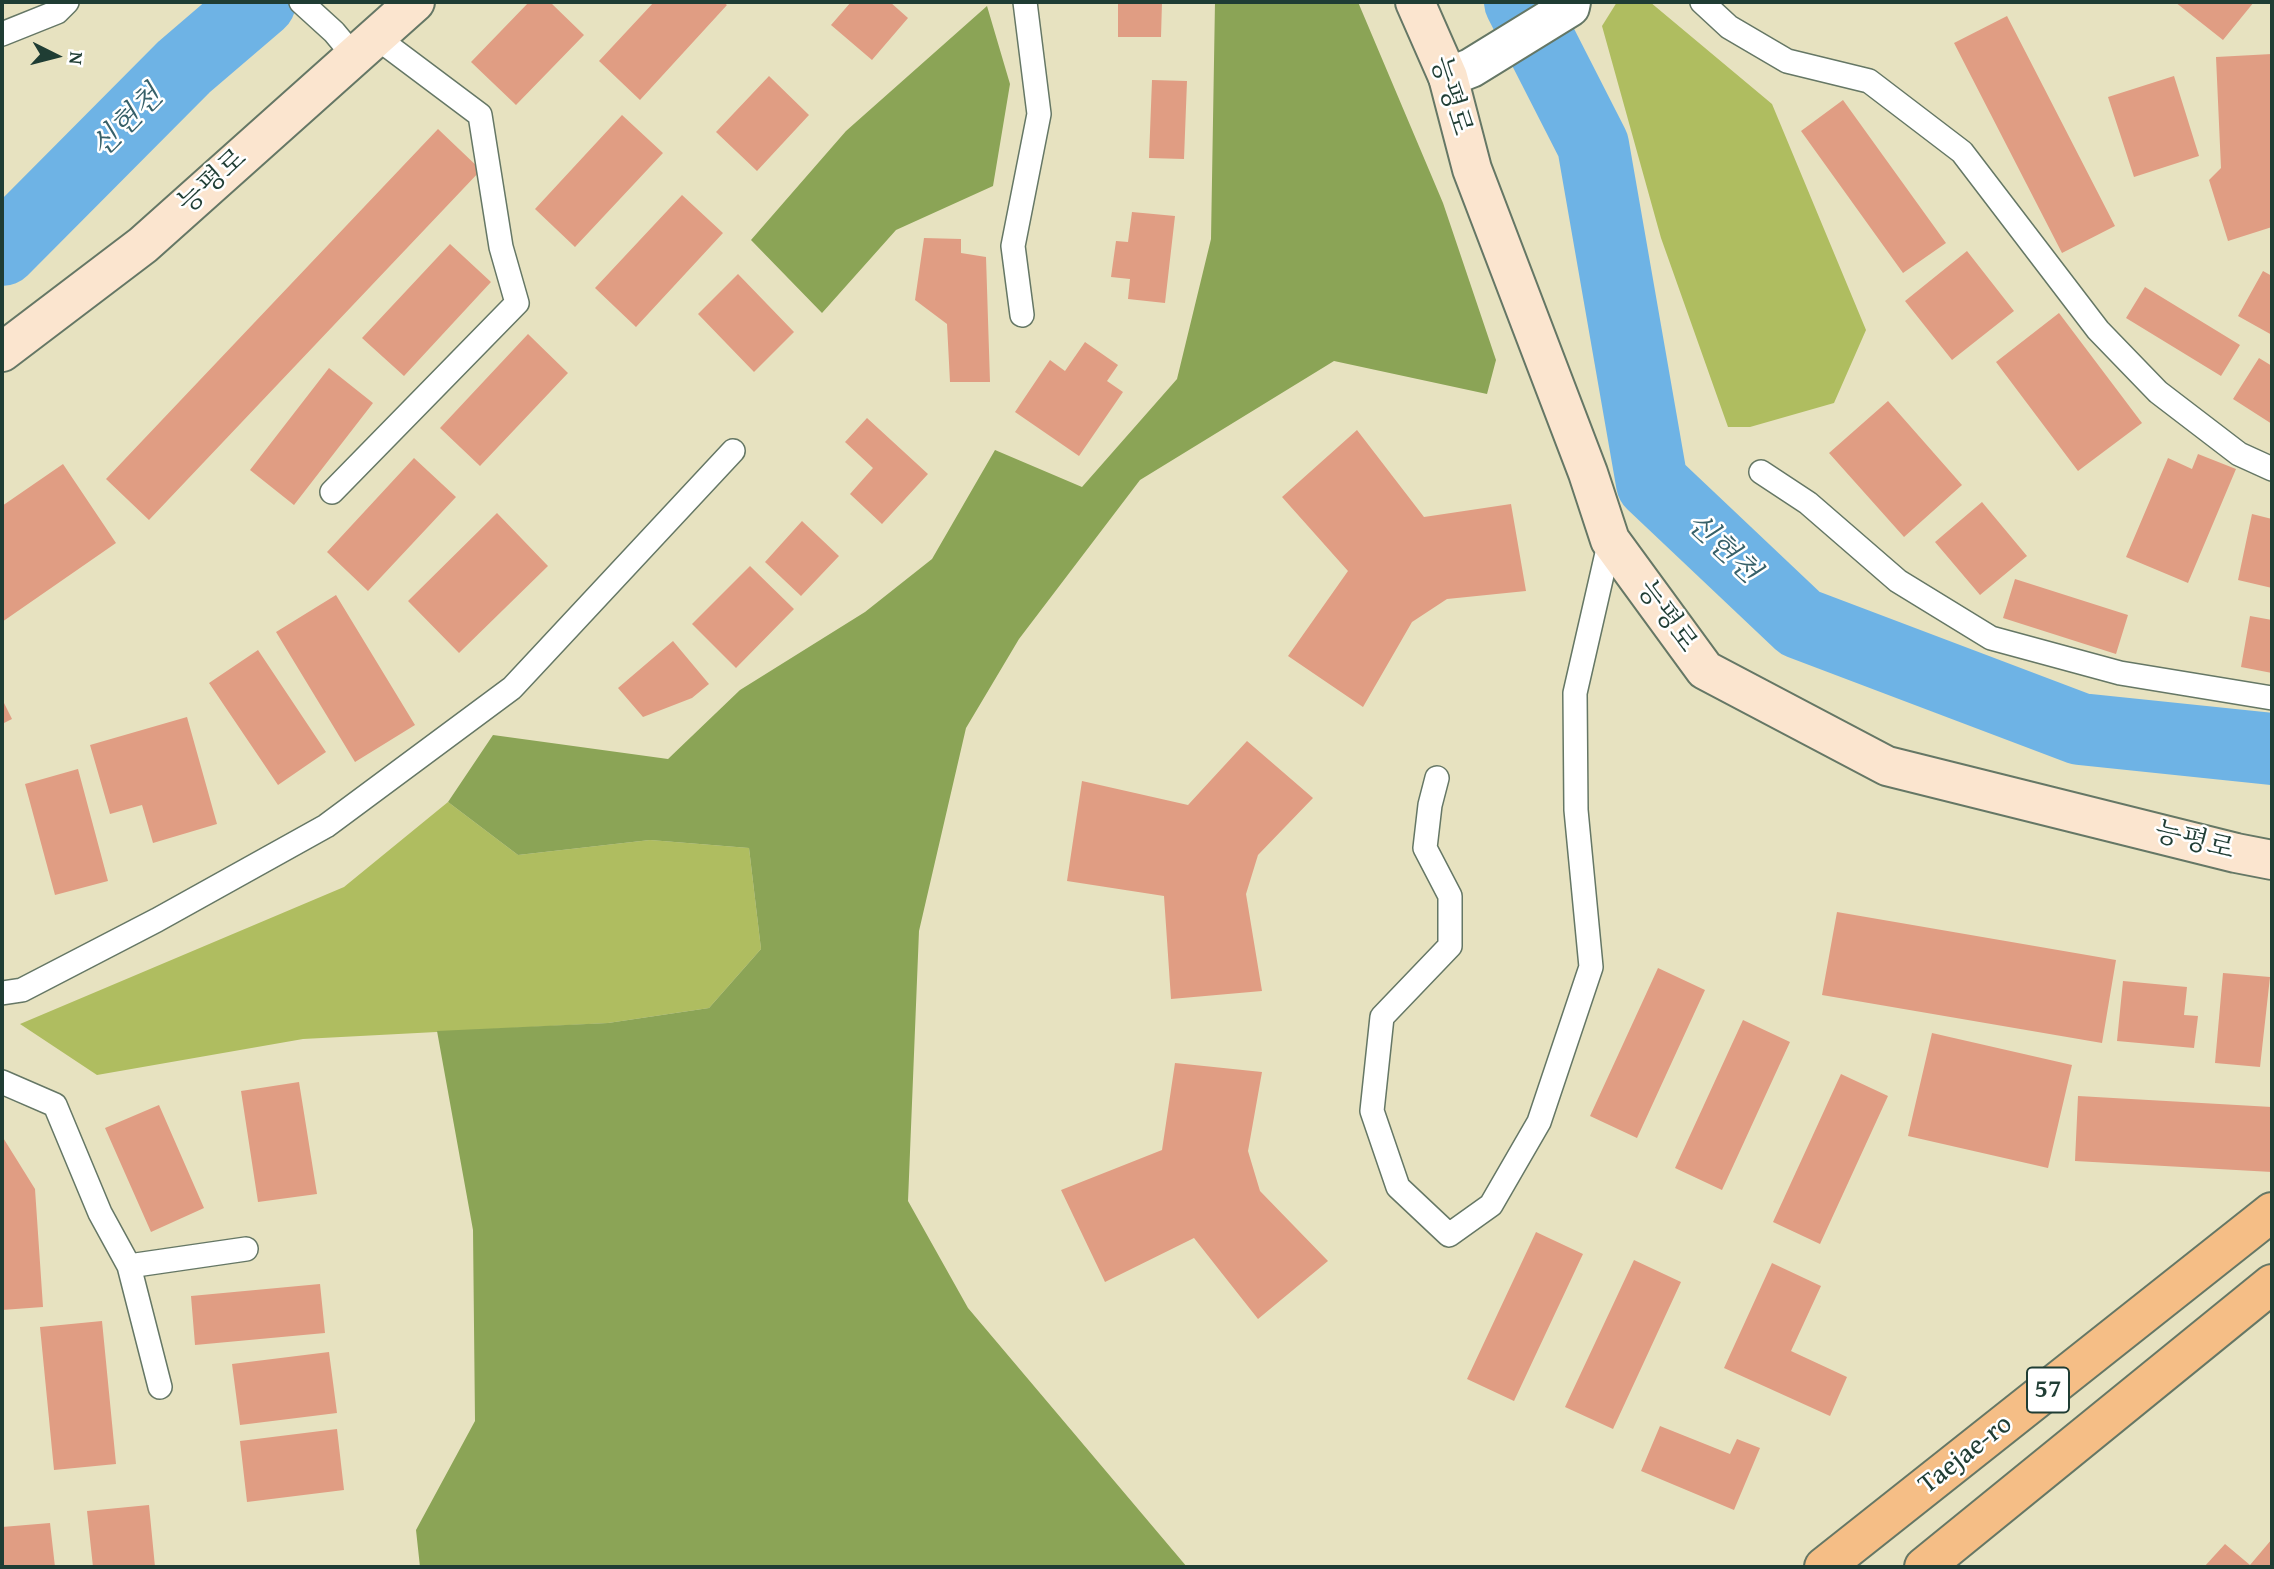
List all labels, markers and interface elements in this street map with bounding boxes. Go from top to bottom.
north arrow [21,21,91,91]
text: N [62,50,91,66]
street label: 능평로 [1422,52,1478,140]
water label: 신현천 [85,80,171,166]
street label: 능평로 [172,142,254,222]
water label: 신현천 [1678,506,1766,592]
street label: 능평로 [1629,574,1703,660]
street label: 능평로 [2151,816,2237,868]
road number: 57 [2027,1368,2069,1413]
street label: Taejae-ro [1912,1408,2020,1502]

